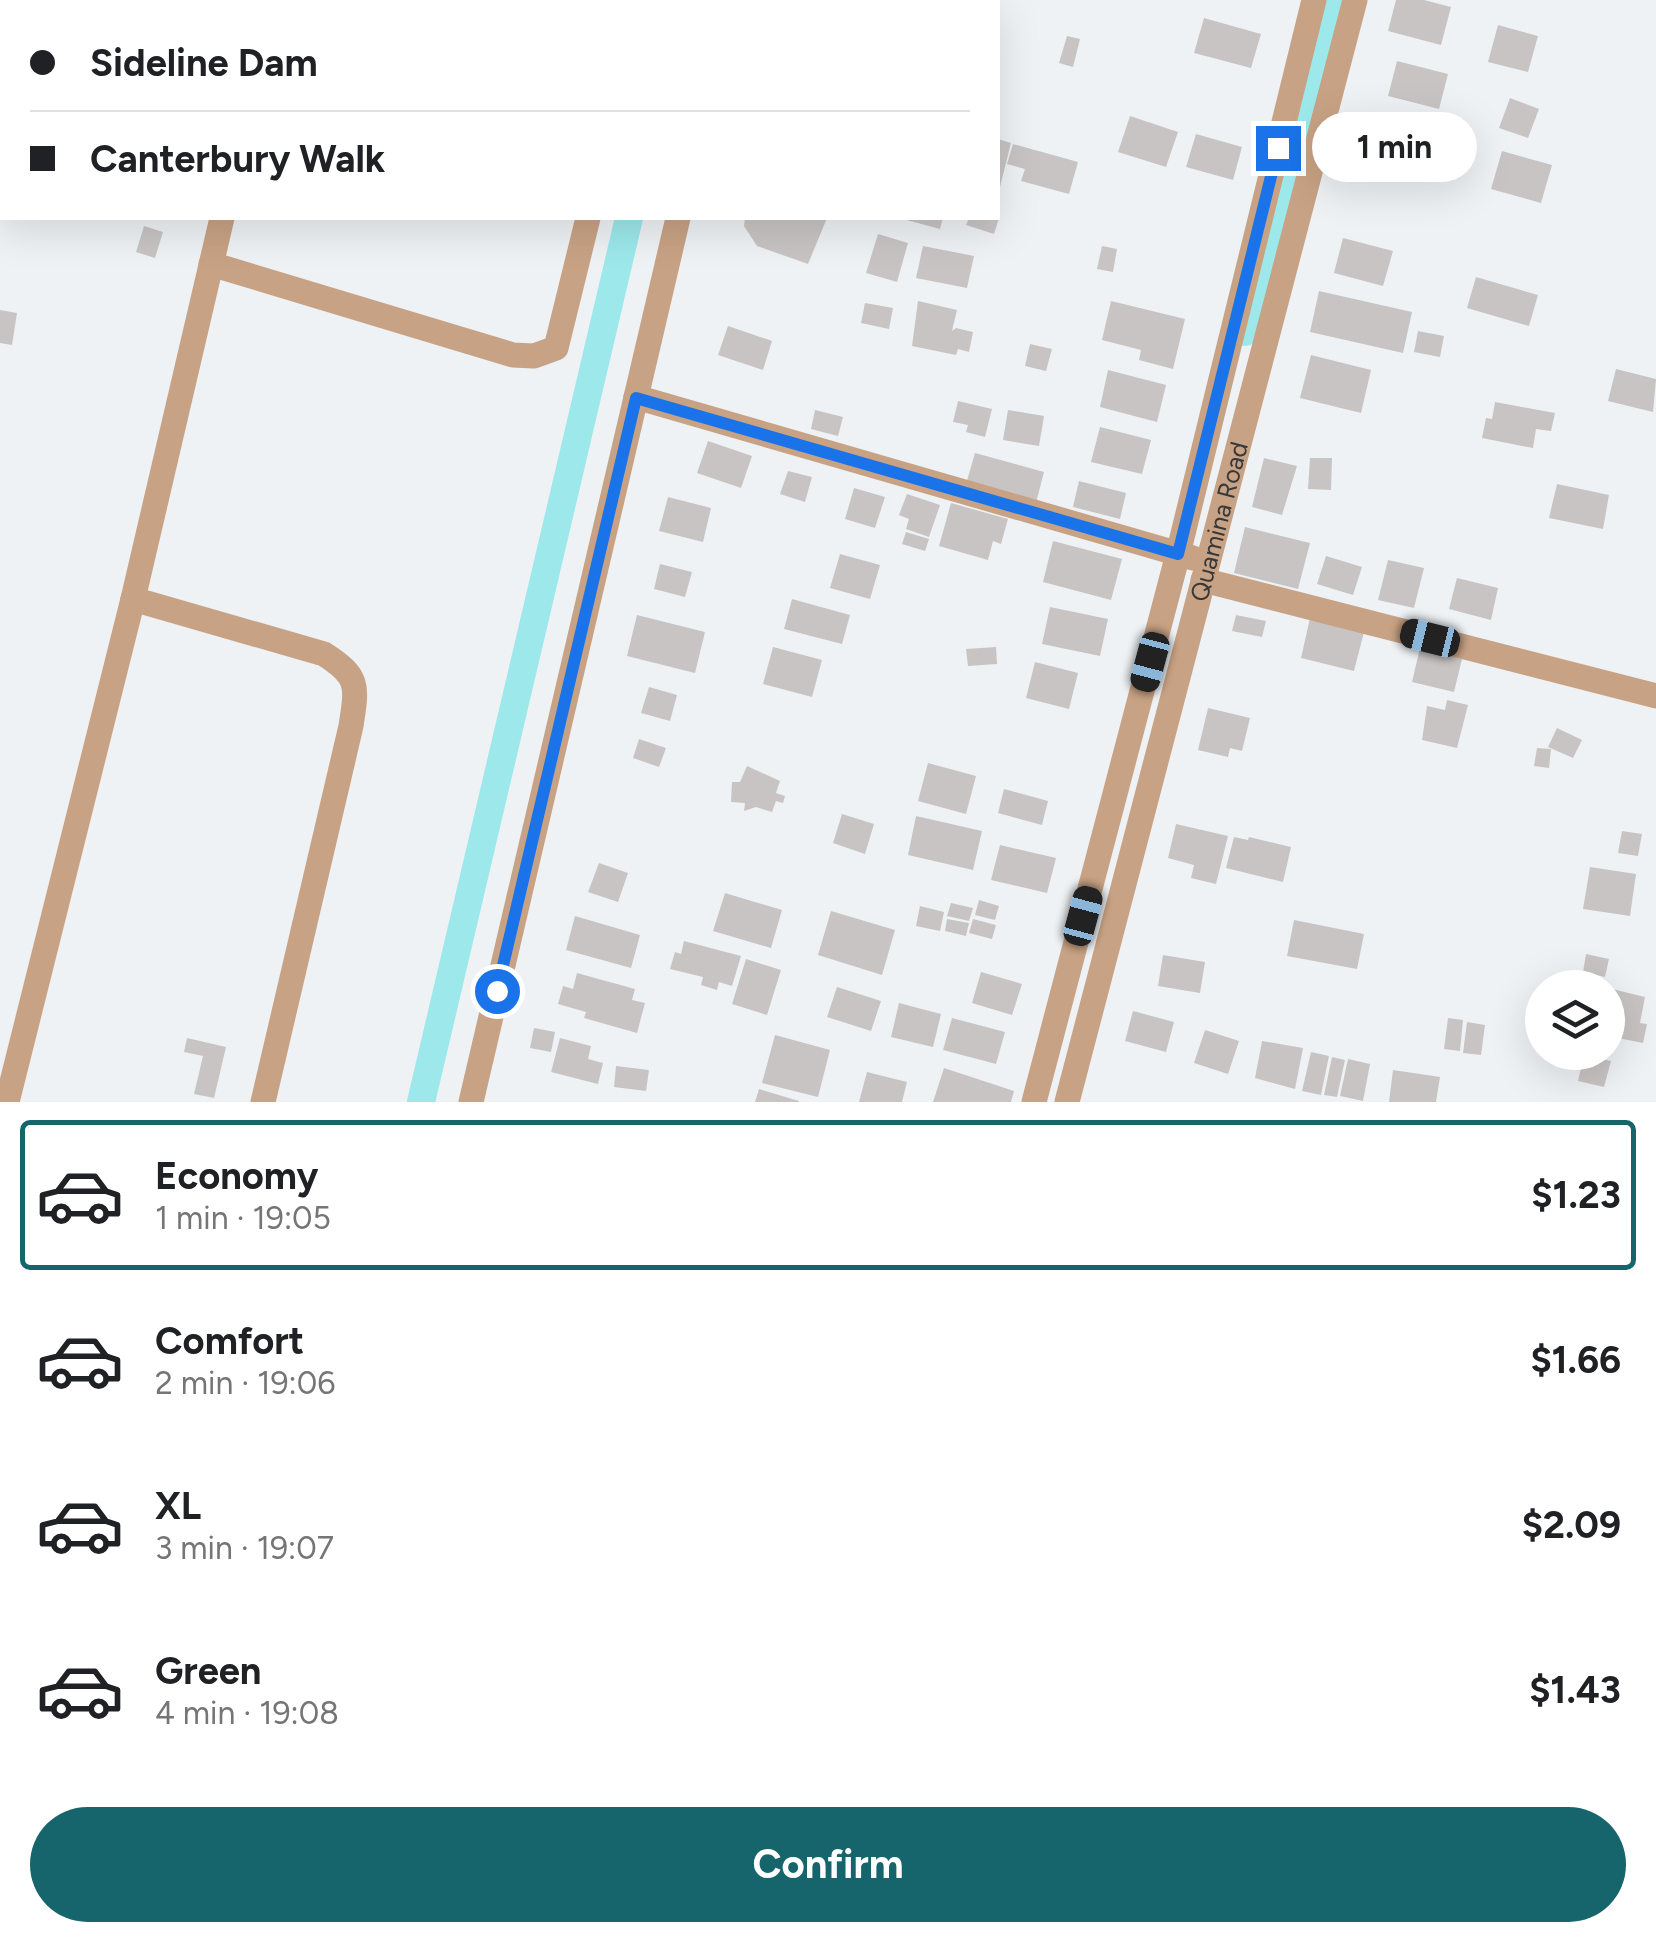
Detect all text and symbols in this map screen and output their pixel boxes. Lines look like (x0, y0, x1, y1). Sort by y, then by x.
text: Sideline Dam (90, 40, 318, 86)
callout: 1 min (1313, 113, 1478, 183)
route end (1256, 126, 1301, 171)
text: 1 min (1357, 128, 1432, 166)
text: Canterbury Walk (90, 136, 385, 182)
street label: Quamina Road (1183, 438, 1254, 605)
car (1397, 616, 1463, 660)
car (1128, 629, 1172, 695)
car (1061, 883, 1105, 949)
route start (475, 969, 520, 1014)
map controls (1525, 970, 1625, 1070)
button: layers (1525, 970, 1625, 1070)
icon: car (35, 1150, 125, 1240)
text: Economy (155, 1153, 318, 1199)
text: $1.23 (1531, 1172, 1621, 1218)
text: 1 min · 19:05 (155, 1199, 331, 1237)
icon: car (35, 1315, 125, 1405)
text: Comfort (155, 1318, 304, 1364)
text: $1.66 (1530, 1337, 1621, 1383)
text: 2 min · 19:06 (155, 1364, 335, 1402)
icon: car (35, 1480, 125, 1570)
text: XL (155, 1483, 201, 1529)
text: $2.09 (1522, 1502, 1621, 1548)
text: 3 min · 19:07 (155, 1529, 334, 1567)
icon: car (35, 1645, 125, 1735)
text: Green (155, 1648, 261, 1694)
text: $1.43 (1529, 1667, 1621, 1713)
text: 4 min · 19:08 (155, 1694, 339, 1732)
button: Confirm (30, 1807, 1626, 1922)

